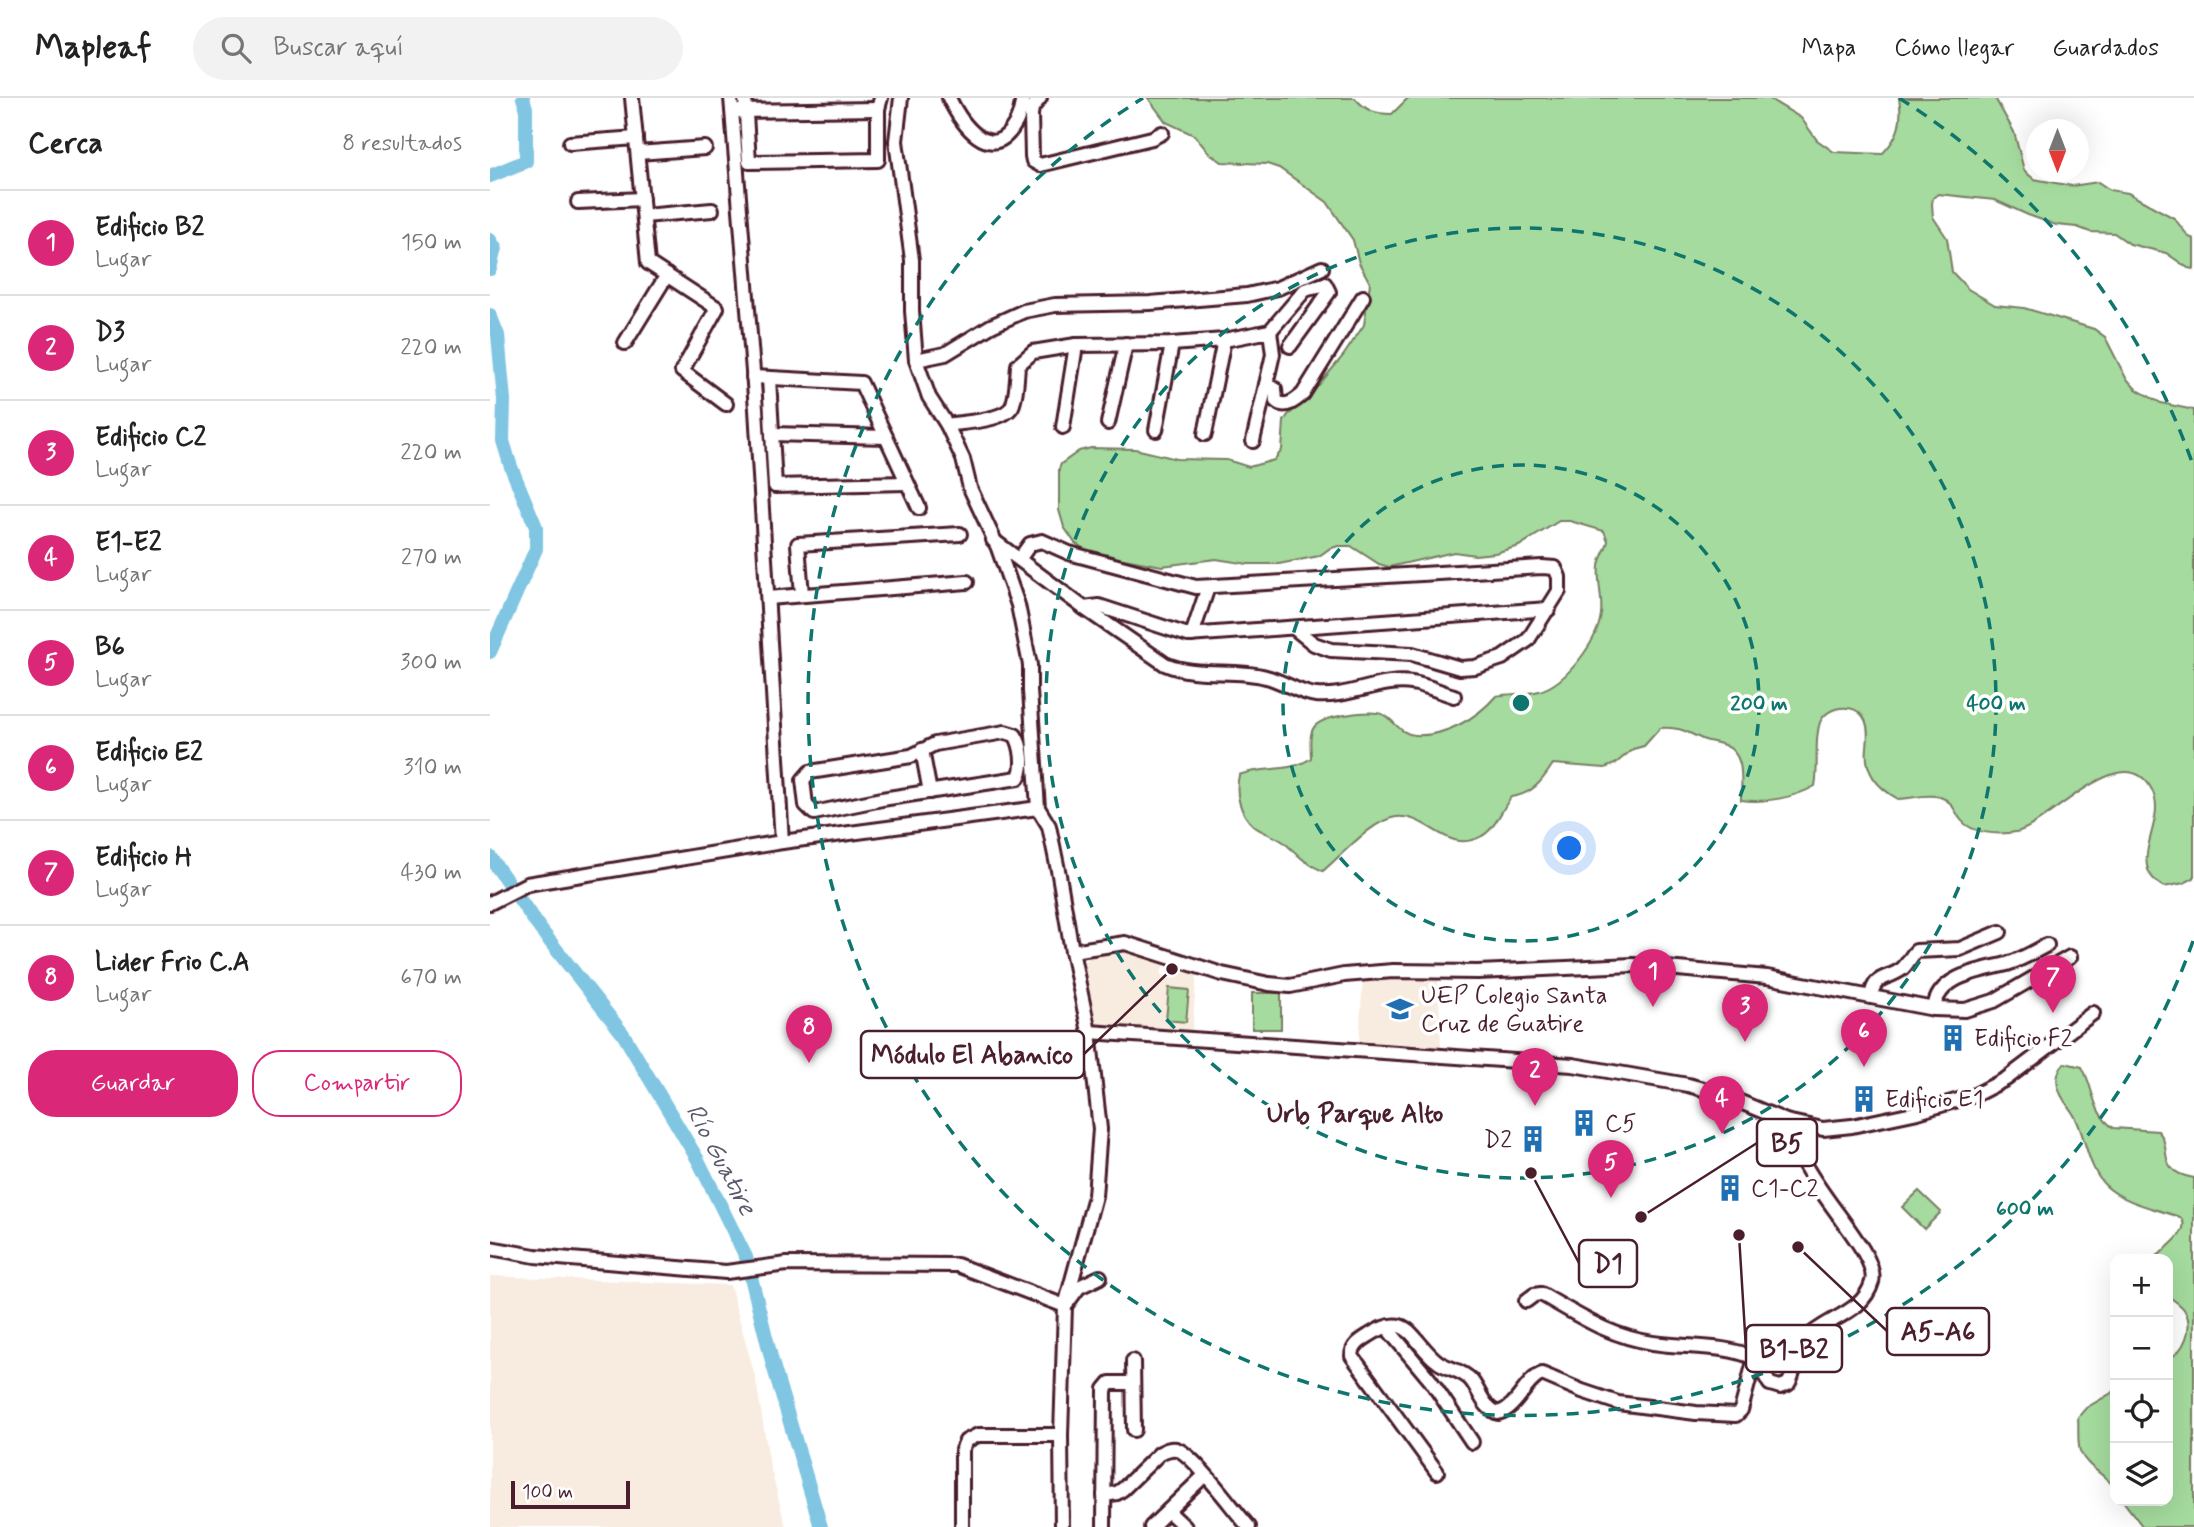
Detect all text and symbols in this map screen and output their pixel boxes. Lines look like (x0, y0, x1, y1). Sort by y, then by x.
search box (193, 17, 683, 80)
text: Mapleaf (35, 26, 151, 70)
icon: search (217, 29, 255, 67)
text: Buscar aquí (273, 31, 404, 65)
text: Mapa (1801, 33, 1856, 64)
text: Cómo llegar (1894, 33, 2014, 64)
text: Guardados (2052, 33, 2159, 64)
north arrow (2026, 119, 2089, 182)
text: Cerca (28, 124, 103, 163)
text: 8 resultados (342, 129, 462, 159)
text: Edificio B2 (95, 211, 204, 245)
text: 1 (46, 228, 56, 258)
text: 150 m (401, 228, 462, 258)
text: Lugar (95, 245, 152, 275)
text: D3 (95, 316, 125, 350)
text: 2 (45, 333, 57, 363)
text: 220 m (400, 333, 462, 363)
text: Lugar (95, 350, 152, 380)
text: Edificio C2 (95, 421, 206, 455)
text: 3 (46, 438, 56, 468)
text: 220 m (400, 438, 462, 468)
text: Lugar (95, 455, 152, 485)
text: E1-E2 (95, 526, 161, 560)
text: 4 (44, 543, 58, 573)
text: 270 m (401, 543, 462, 573)
text: Lugar (95, 560, 152, 590)
text: B6 (95, 631, 125, 665)
text: 5 (44, 648, 58, 678)
text: 300 m (400, 648, 462, 678)
text: Lugar (95, 665, 152, 695)
text: 200 m (1730, 690, 1788, 718)
text: 400 m (1966, 690, 2026, 718)
centre of rings (1509, 691, 1533, 715)
text: Edificio E2 (95, 736, 203, 770)
text: 6 (45, 753, 57, 783)
text: 310 m (403, 753, 462, 783)
text: Lugar (95, 770, 152, 800)
your location (1552, 831, 1586, 865)
text: Edificio H (95, 841, 192, 875)
text: 7 (44, 858, 58, 888)
text: 430 m (401, 858, 462, 888)
text: Lugar (95, 875, 152, 905)
text: Lider Frio C.A (95, 946, 250, 980)
pin: 1 (1630, 949, 1676, 1007)
pin: 7 (2030, 955, 2076, 1013)
text: 8 (45, 963, 57, 993)
text: 670 m (400, 963, 462, 993)
text: Lugar (95, 980, 152, 1010)
place label: UEP Colegio Santa Cruz de Guatire (1421, 981, 1608, 1040)
pin: 3 (1722, 984, 1768, 1042)
school or university icon: UEP Colegio Santa Cruz de Guatire (1385, 994, 1415, 1024)
pin: 8 (786, 1005, 832, 1063)
pin: 6 (1841, 1009, 1887, 1067)
building icon: Edificio F2 (1938, 1023, 1968, 1053)
place label: Edificio F2 (1974, 1024, 2073, 1055)
callout: Módulo El Abanico (861, 1031, 1084, 1078)
text: Módulo El Abanico (871, 1039, 1073, 1073)
pin: 2 (1512, 1048, 1558, 1106)
button: Guardar (28, 1050, 238, 1117)
button: Compartir (252, 1050, 462, 1117)
pin: 4 (1699, 1076, 1745, 1134)
building icon: Edificio E1 (1849, 1084, 1879, 1114)
place label: Edificio E1 (1885, 1085, 1983, 1116)
water label: Río Guatire (677, 1098, 764, 1223)
district label: Urb Parque Alto (1267, 1098, 1444, 1132)
building icon: C5 (1569, 1108, 1599, 1138)
place label: C5 (1605, 1109, 1636, 1140)
callout: B5 (1757, 1119, 1817, 1166)
building icon: D2 (1518, 1124, 1548, 1154)
place label: D2 (1484, 1125, 1512, 1156)
text: B5 (1771, 1128, 1803, 1162)
pin: 5 (1588, 1140, 1634, 1198)
building icon: C1-C2 (1715, 1173, 1745, 1203)
place label: C1-C2 (1751, 1174, 1819, 1205)
text: 600 m (1996, 1195, 2054, 1223)
callout: D1 (1579, 1240, 1637, 1287)
text: D1 (1593, 1248, 1623, 1282)
map controls (2110, 1254, 2173, 1506)
button: + (2110, 1254, 2173, 1317)
callout: A5-A6 (1887, 1308, 1989, 1355)
text: A5-A6 (1901, 1316, 1975, 1350)
button: − (2110, 1317, 2173, 1380)
callout: B1-B2 (1746, 1325, 1842, 1372)
text: B1-B2 (1760, 1334, 1829, 1368)
button: locate (2110, 1380, 2173, 1443)
button: layers (2110, 1443, 2173, 1506)
scale bar (511, 1478, 630, 1510)
text: 100 m (522, 1480, 573, 1505)

